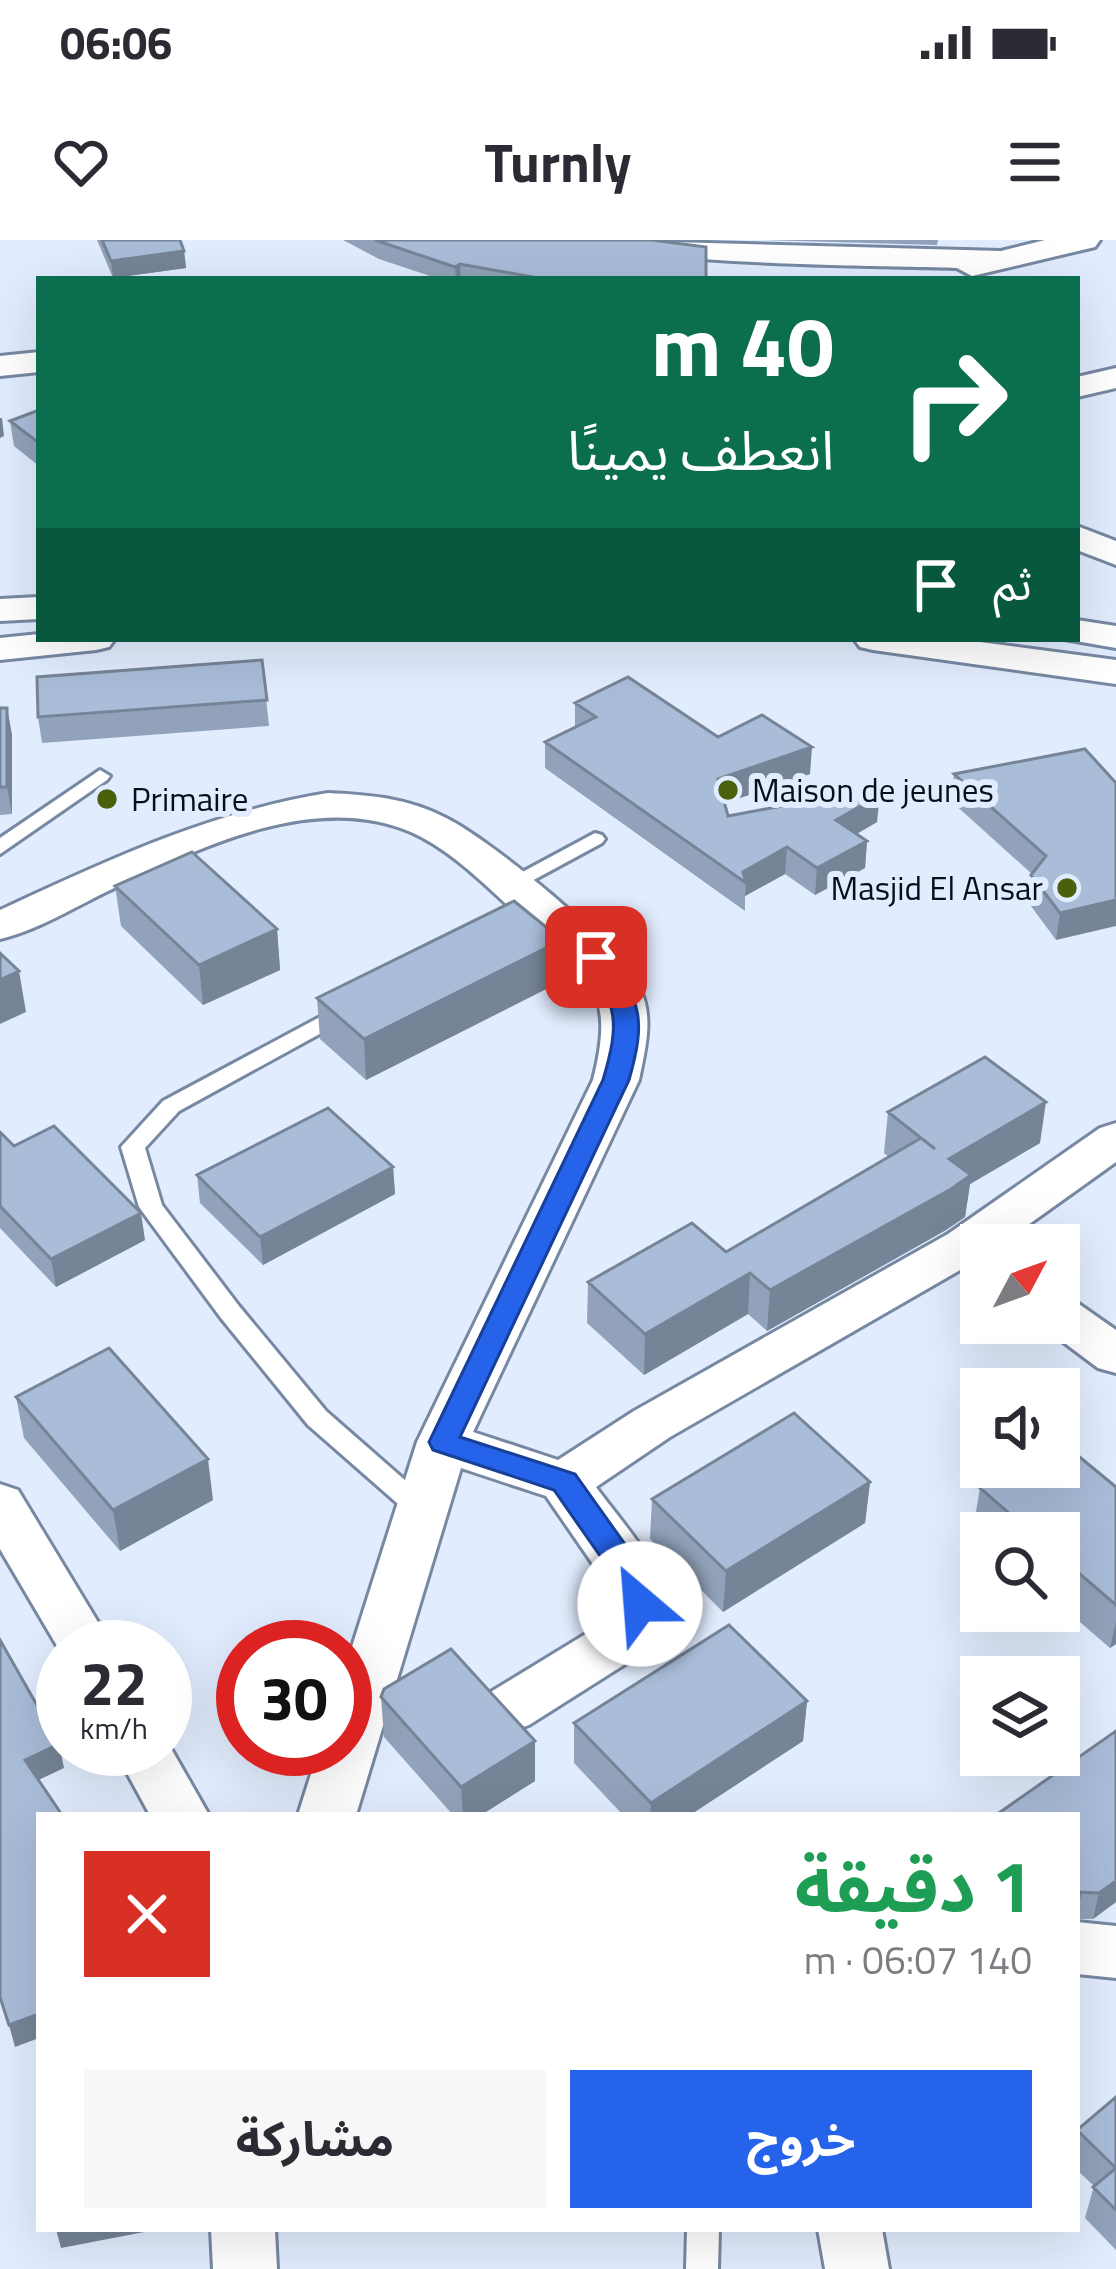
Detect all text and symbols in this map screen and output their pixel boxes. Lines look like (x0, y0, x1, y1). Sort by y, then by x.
text: 06:06 (60, 8, 172, 76)
text: Turnly (485, 121, 631, 203)
icon: heart (48, 129, 114, 195)
icon: menu (1002, 129, 1068, 195)
text: 40 m (651, 281, 834, 409)
icon: right (876, 324, 1032, 480)
text: انعطف يمينًا (567, 409, 834, 491)
text: ثم (993, 549, 1032, 617)
icon: arrive (903, 552, 969, 618)
place label: Maison de jeunes (752, 765, 994, 815)
place label: Primaire (131, 774, 248, 824)
marker: Maison de jeunes (715, 777, 741, 803)
marker: Primaire (94, 786, 120, 812)
place label: Masjid El Ansar (830, 863, 1043, 913)
marker: Masjid El Ansar (1054, 875, 1080, 901)
pin (545, 906, 647, 1008)
icon: arrive (563, 924, 629, 990)
north arrow (960, 1224, 1080, 1344)
map controls (960, 1224, 1080, 1776)
button: sound (960, 1368, 1080, 1488)
button: search (960, 1512, 1080, 1632)
position arrow (577, 1541, 703, 1667)
speed limit sign: 30 (216, 1620, 372, 1776)
text: 22 (80, 1637, 148, 1728)
button: layers (960, 1656, 1080, 1776)
text: km/h (80, 1705, 148, 1751)
text: 1 دقيقة (795, 1830, 1032, 1940)
button: close (84, 1851, 210, 1977)
text: 140 m · 06:07 (804, 1930, 1032, 1989)
button: مشاركة (84, 2070, 546, 2208)
button: خروج (570, 2070, 1032, 2208)

